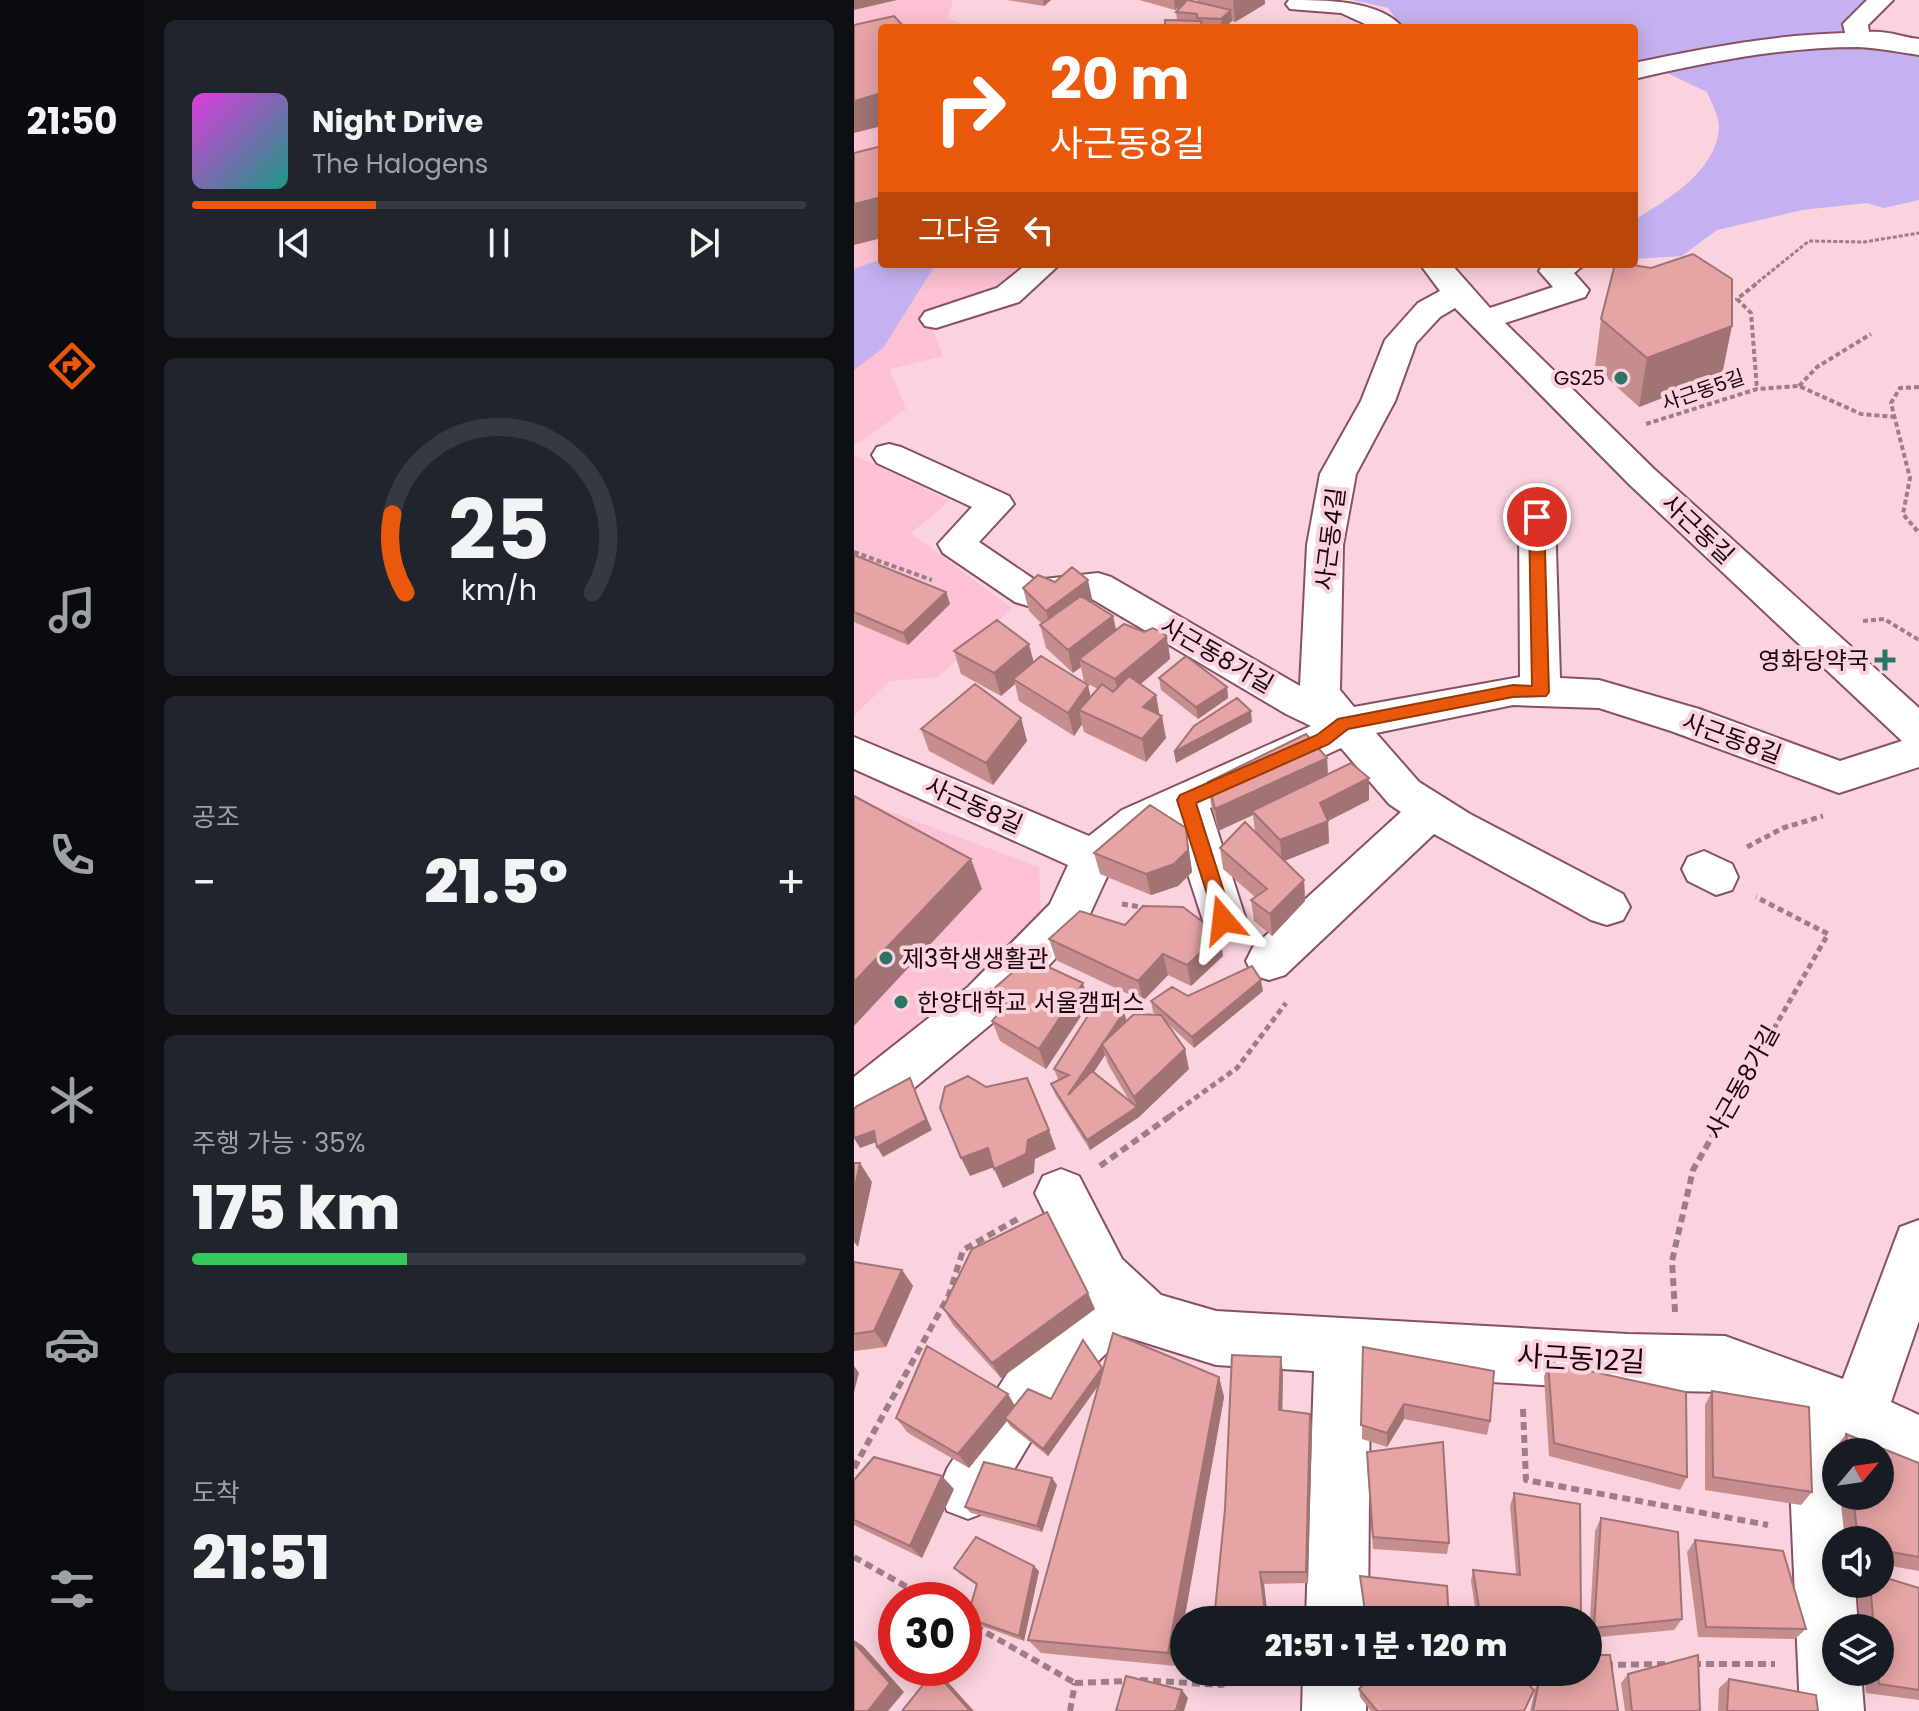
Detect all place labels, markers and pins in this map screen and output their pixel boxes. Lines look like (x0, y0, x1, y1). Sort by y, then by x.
place label: GS25 (1554, 364, 1605, 392)
marker: GS25 (1612, 369, 1630, 387)
pin (1503, 483, 1571, 551)
place label: 영화당약국 (1759, 644, 1869, 677)
marker: 영화당약국 (1876, 651, 1894, 669)
place label: 제3학생생활관 (902, 942, 1049, 975)
marker: 제3학생생활관 (877, 949, 895, 967)
place label: 한양대학교 서울캠퍼스 (917, 986, 1144, 1019)
marker: 한양대학교 서울캠퍼스 (892, 993, 910, 1011)

